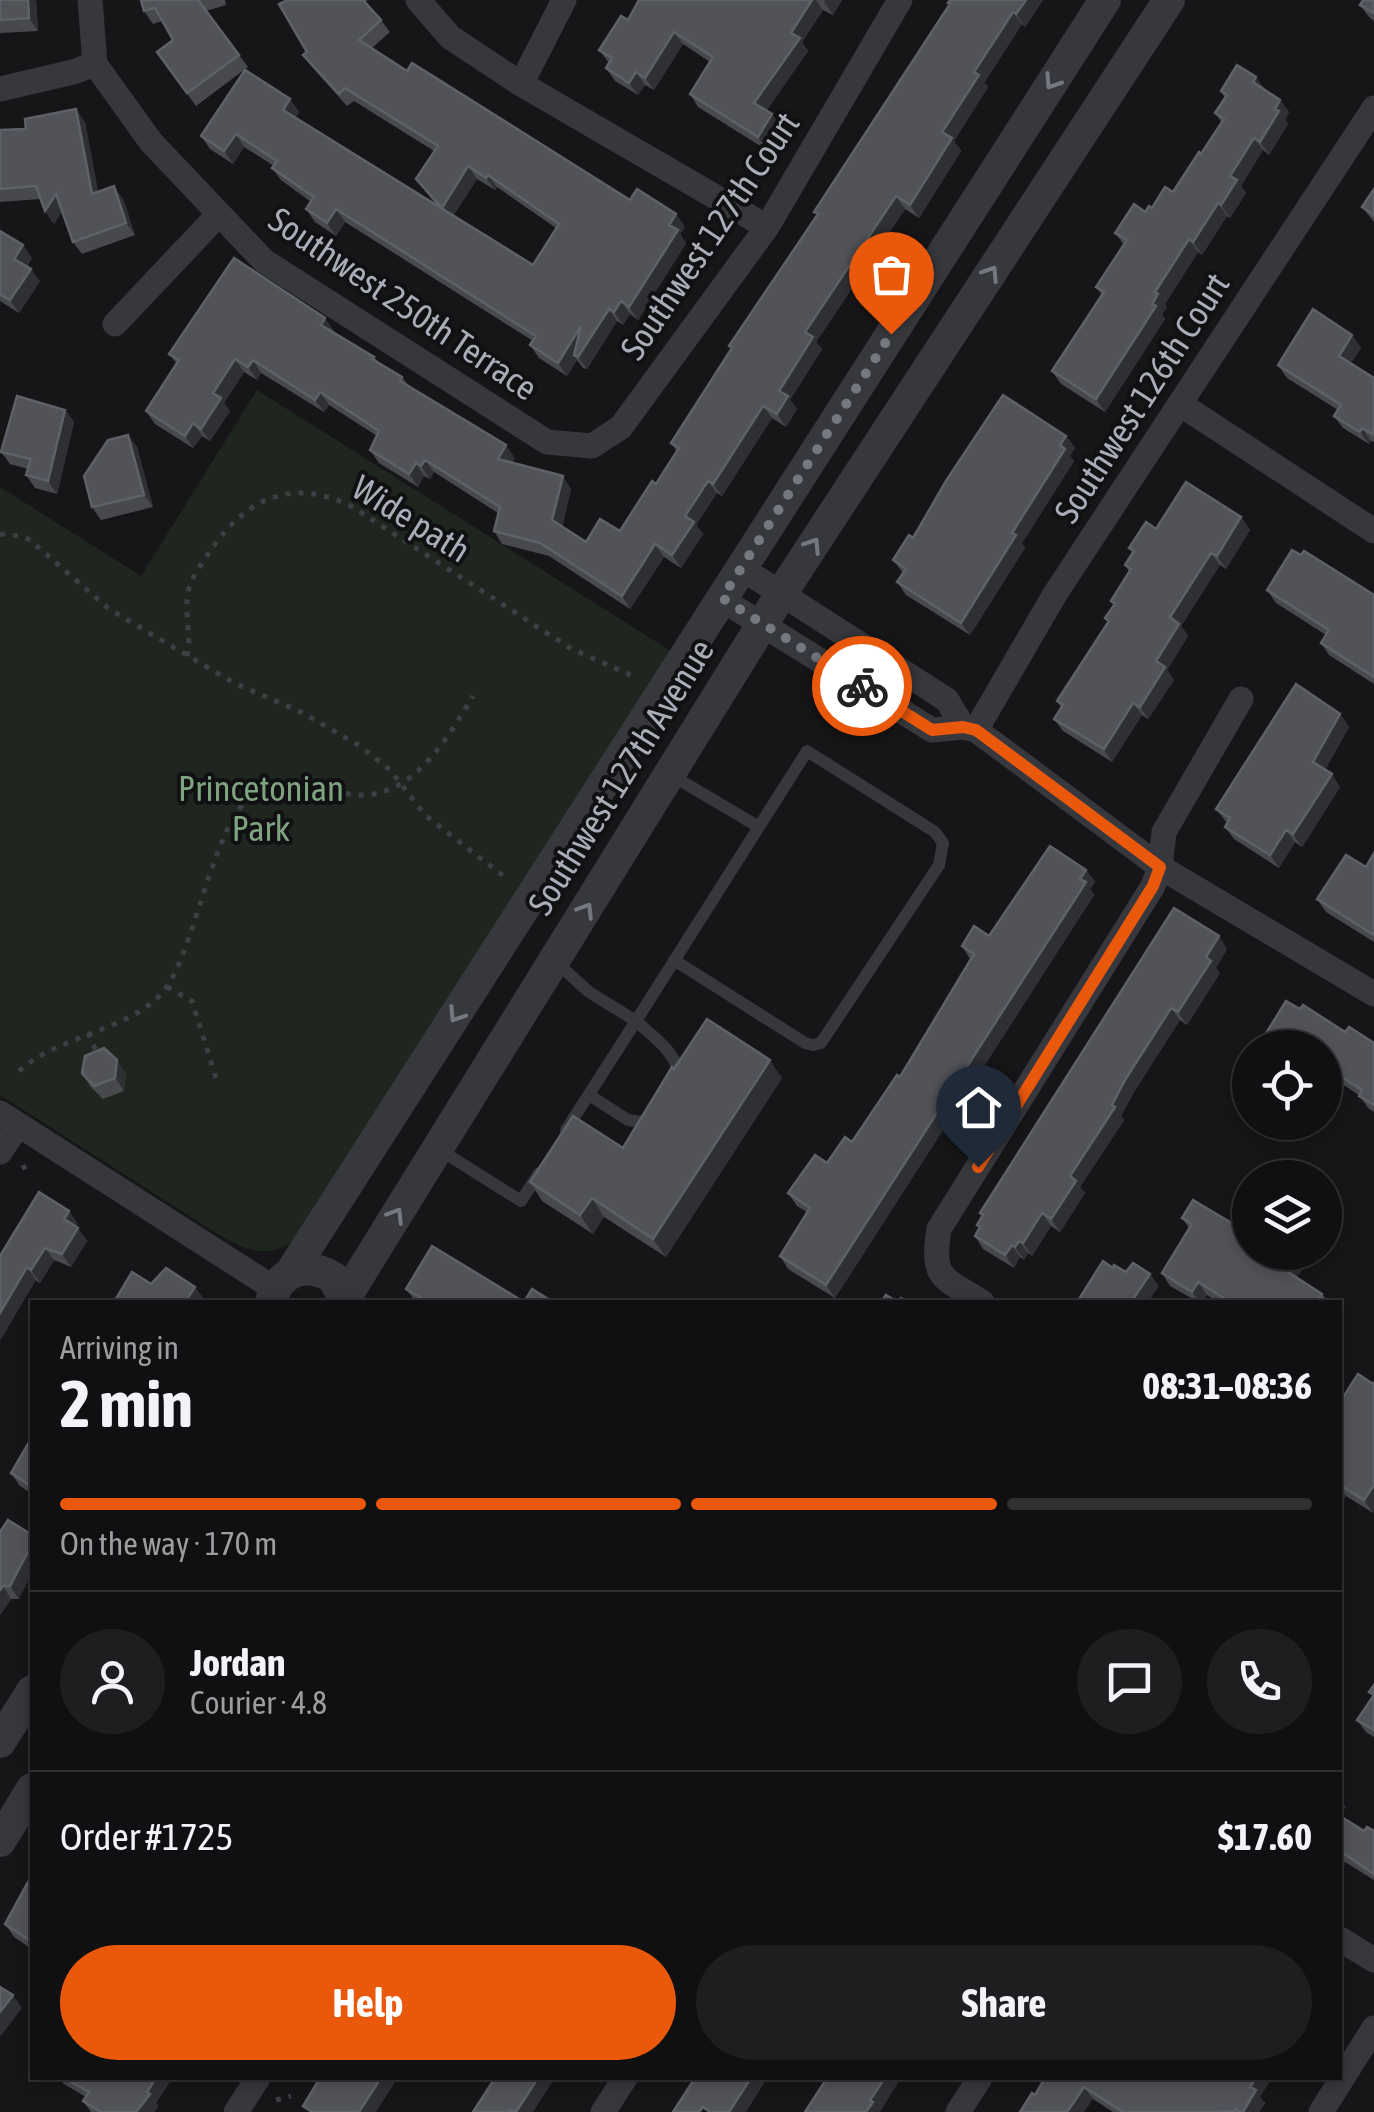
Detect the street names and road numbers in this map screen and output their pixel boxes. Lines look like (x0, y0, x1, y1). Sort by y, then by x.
street label: Southwest 127th Court (612, 104, 807, 366)
street label: Southwest 250th Terrace (262, 199, 545, 408)
street label: Southwest 126th Court (1046, 265, 1237, 530)
street label: Wide path (346, 467, 478, 570)
street label: Southwest 127th Avenue (519, 632, 721, 921)

